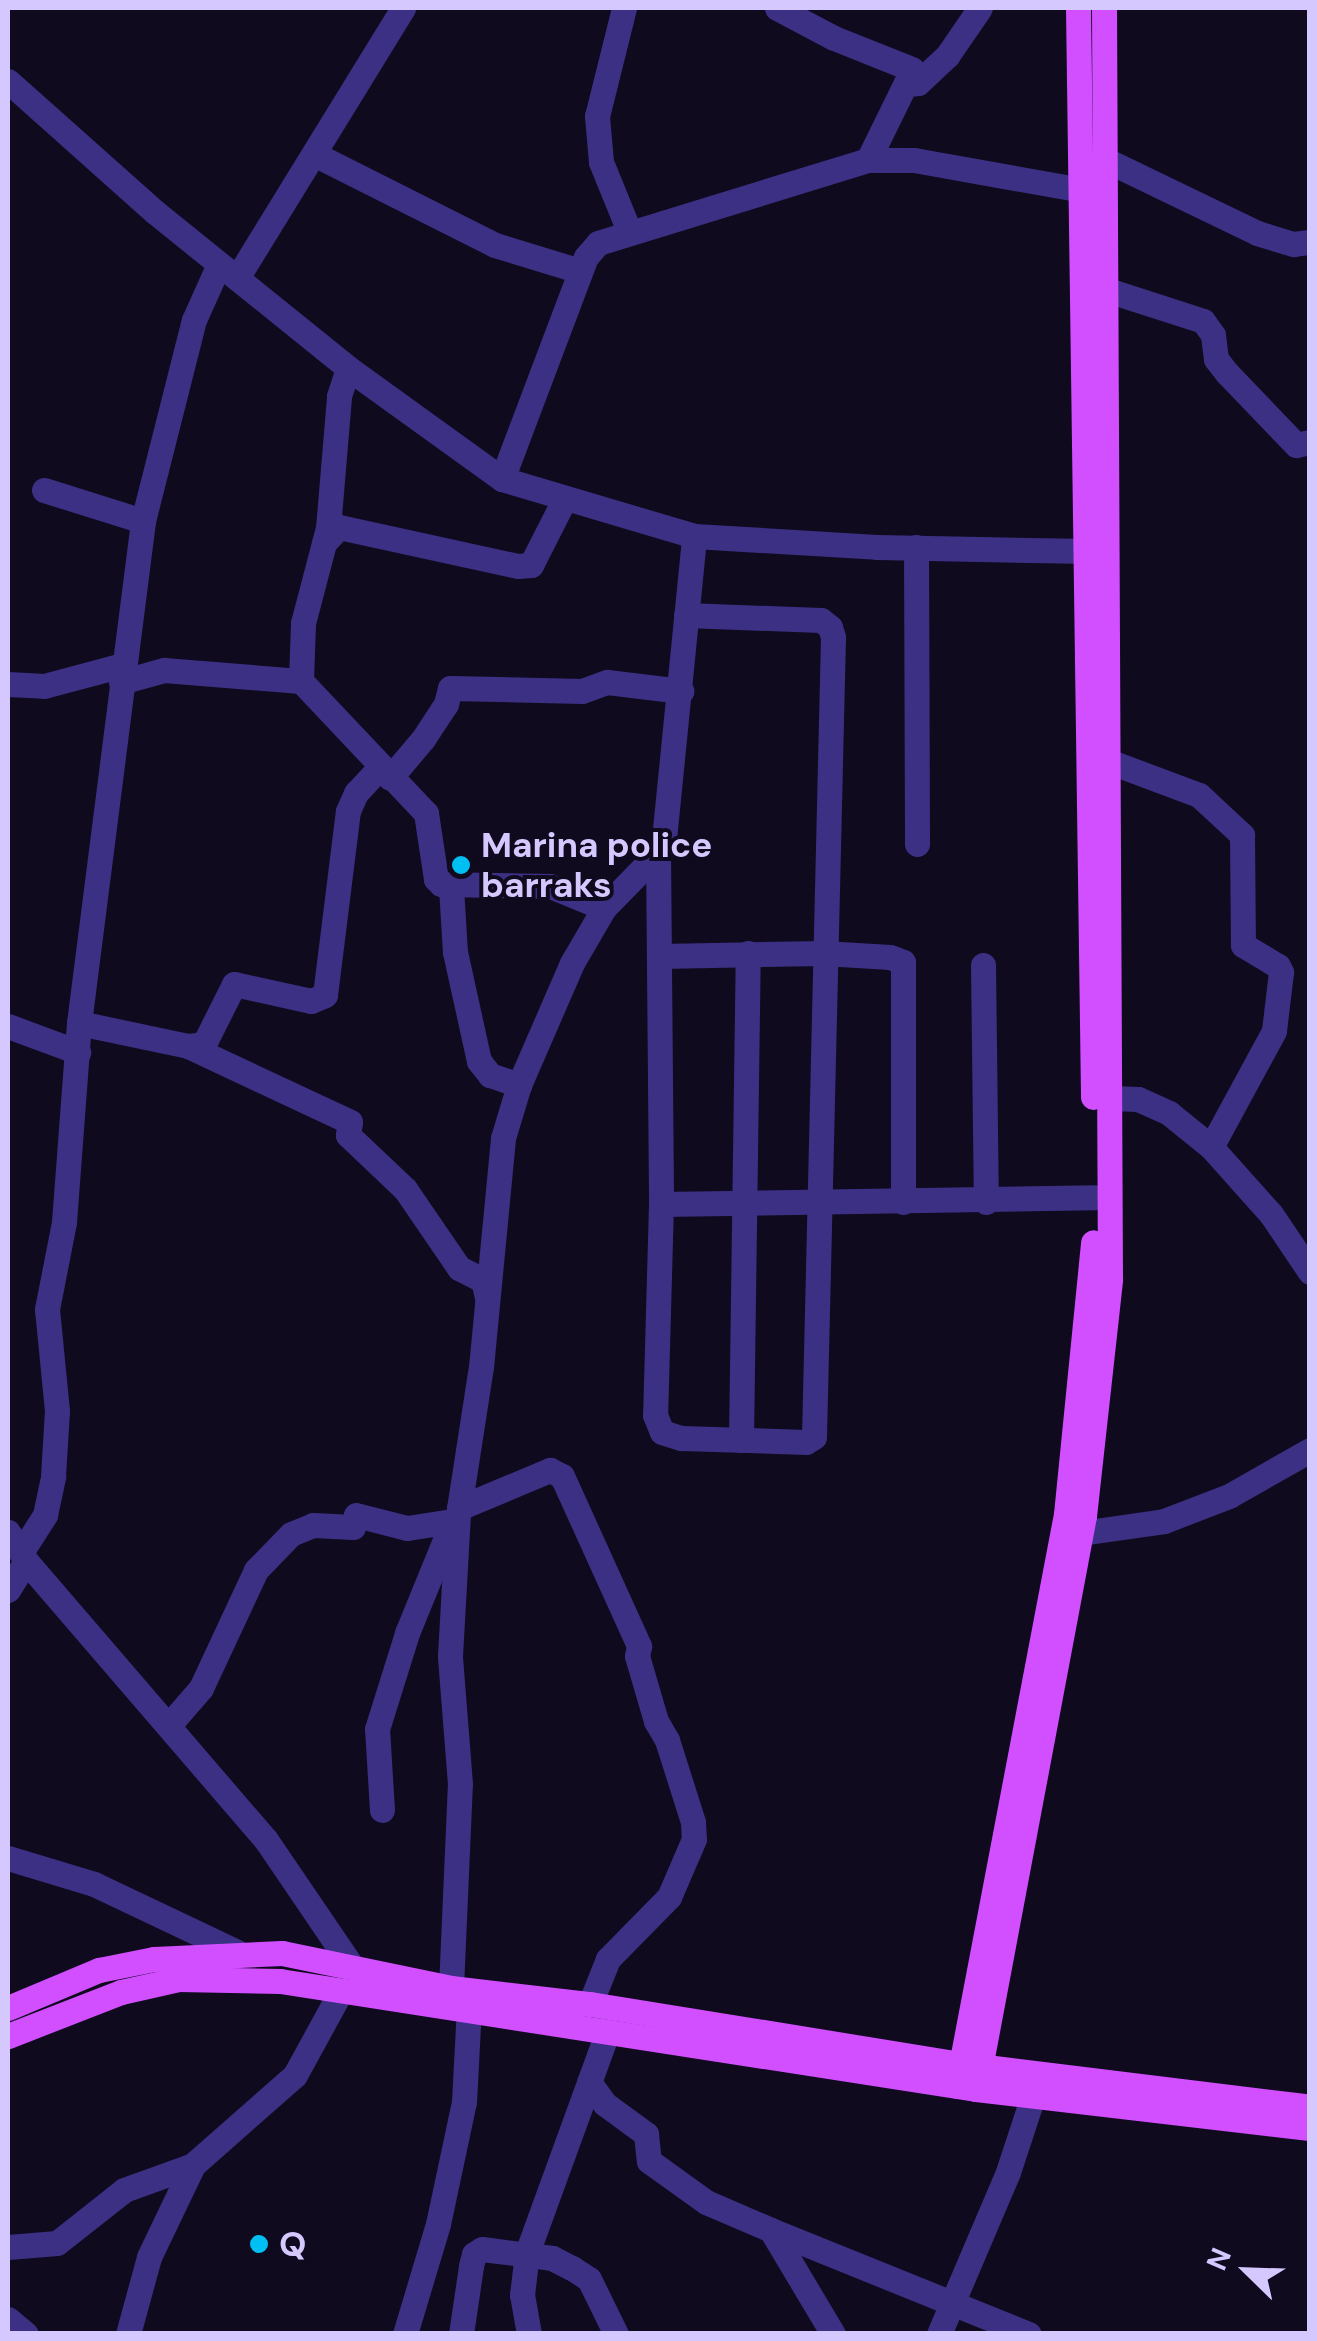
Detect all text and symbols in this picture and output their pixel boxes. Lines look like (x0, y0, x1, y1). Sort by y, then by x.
place label: Marina police barraks (481, 824, 712, 906)
marker: Marina police barraks (450, 854, 472, 876)
north arrow (1197, 2221, 1297, 2321)
place label: Q (279, 2223, 306, 2265)
marker: Q (248, 2233, 270, 2255)
text: N (1198, 2242, 1240, 2276)

